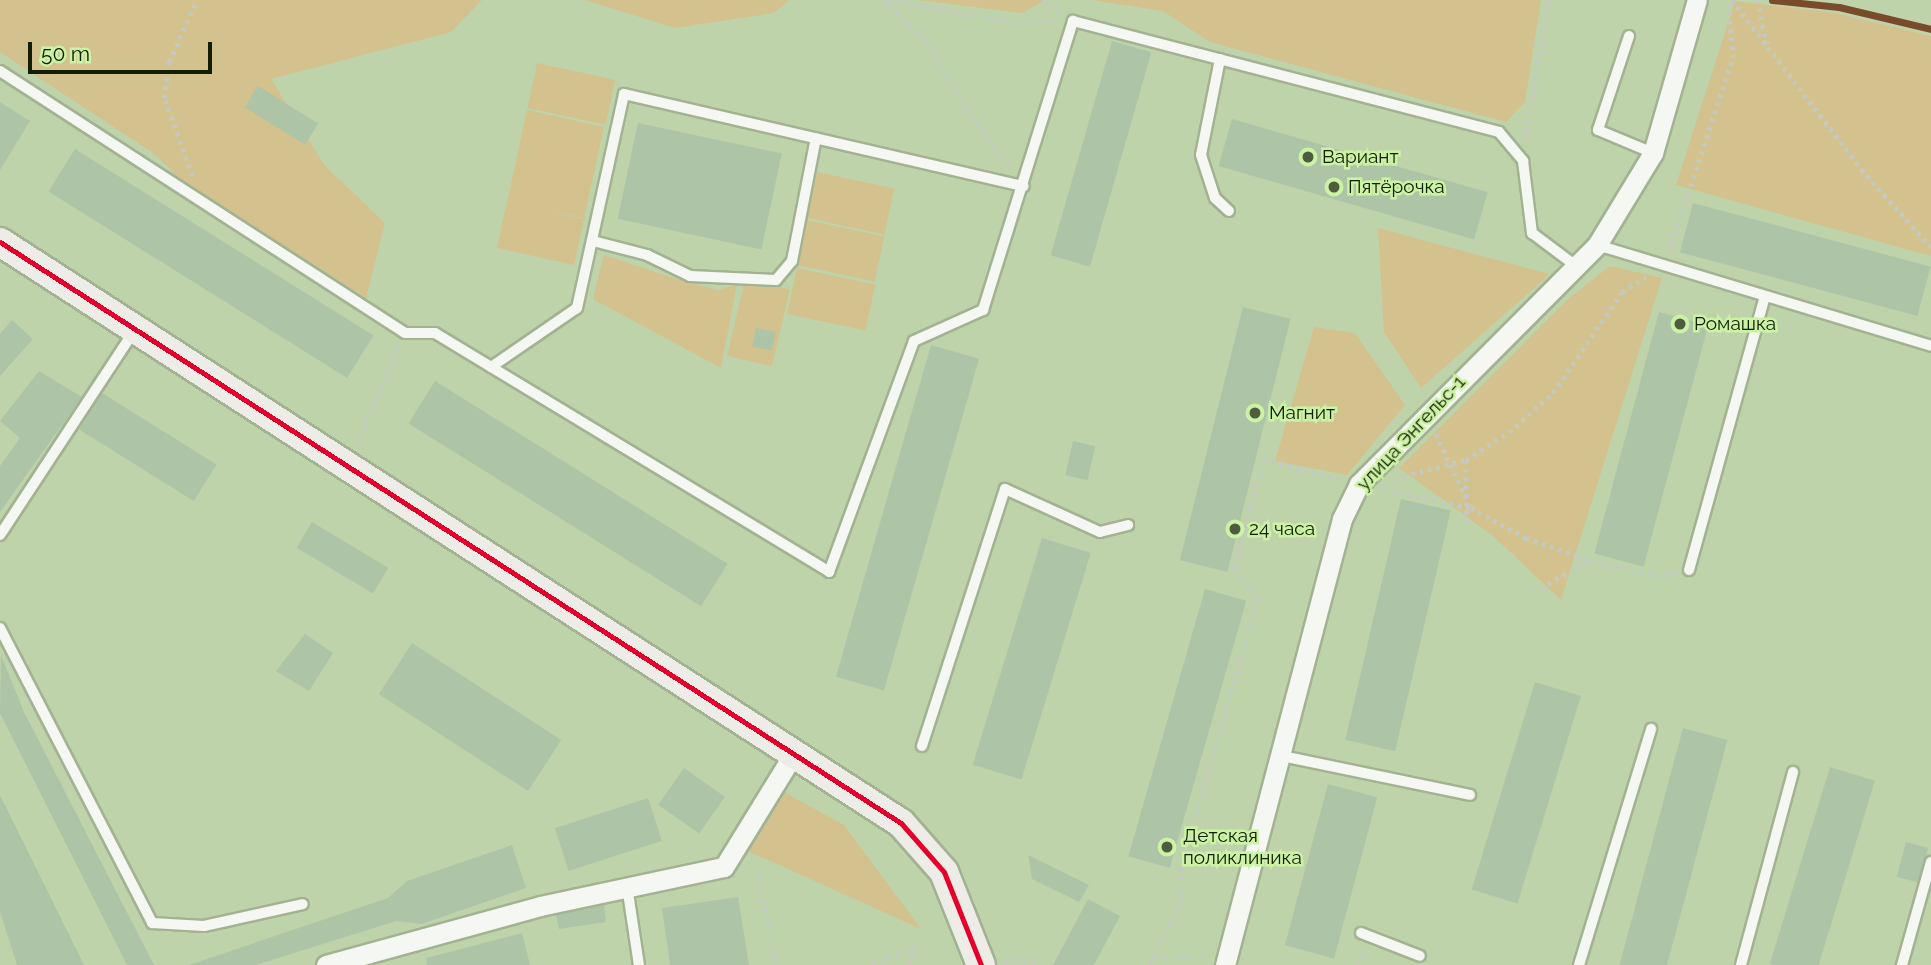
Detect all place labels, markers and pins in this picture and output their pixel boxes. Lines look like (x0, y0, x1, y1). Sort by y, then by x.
place label: Вариант (1322, 146, 1399, 168)
marker: Вариант (1300, 149, 1316, 165)
place label: Пятёрочка (1348, 176, 1445, 198)
marker: Пятёрочка (1326, 179, 1342, 195)
place label: Ромашка (1694, 313, 1776, 335)
marker: Ромашка (1672, 316, 1688, 332)
place label: Магнит (1269, 402, 1335, 424)
marker: Магнит (1247, 405, 1263, 421)
place label: 24 часа (1249, 518, 1315, 540)
marker: 24 часа (1227, 521, 1243, 537)
place label: Детская поликлиника (1183, 825, 1302, 869)
marker: Детская поликлиника (1157, 837, 1177, 857)

